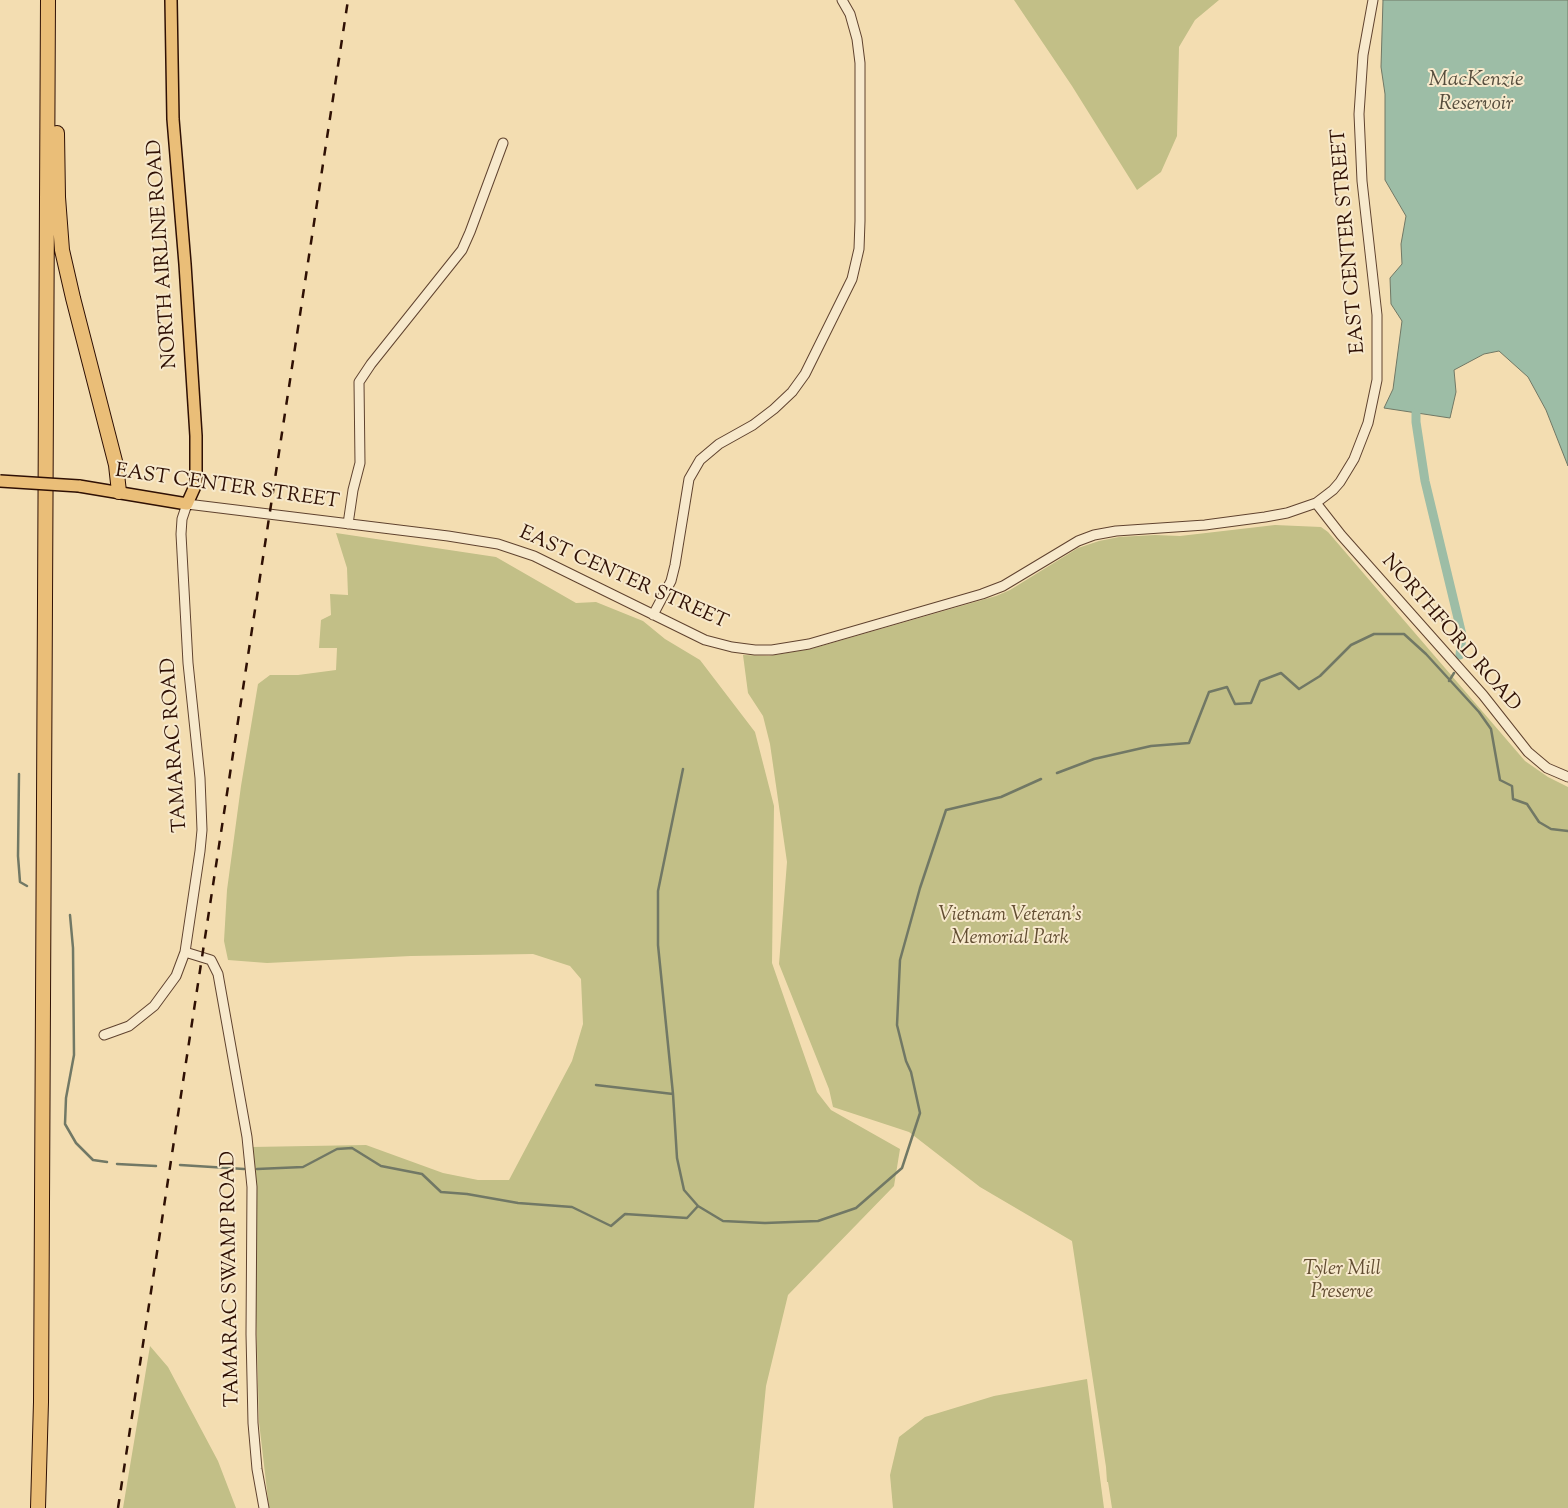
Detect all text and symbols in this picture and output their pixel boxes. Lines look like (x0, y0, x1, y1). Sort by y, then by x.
water label: MacKenzie Reservoir (1429, 68, 1523, 118)
street label: EAST CENTER STREET (1328, 128, 1372, 354)
street label: NORTH AIRLINE ROAD (144, 139, 184, 369)
street label: EAST CENTER STREET (114, 460, 340, 516)
street label: EAST CENTER STREET (515, 522, 731, 636)
street label: NORTHFORD ROAD (1375, 551, 1525, 717)
street label: TAMARAC ROAD (158, 657, 194, 833)
park label: Vietnam Veteran's Memorial Park (938, 905, 1082, 952)
street label: TAMARAC SWAMP ROAD (218, 1151, 246, 1407)
park label: Tyler Mill Preserve (1303, 1259, 1381, 1306)

